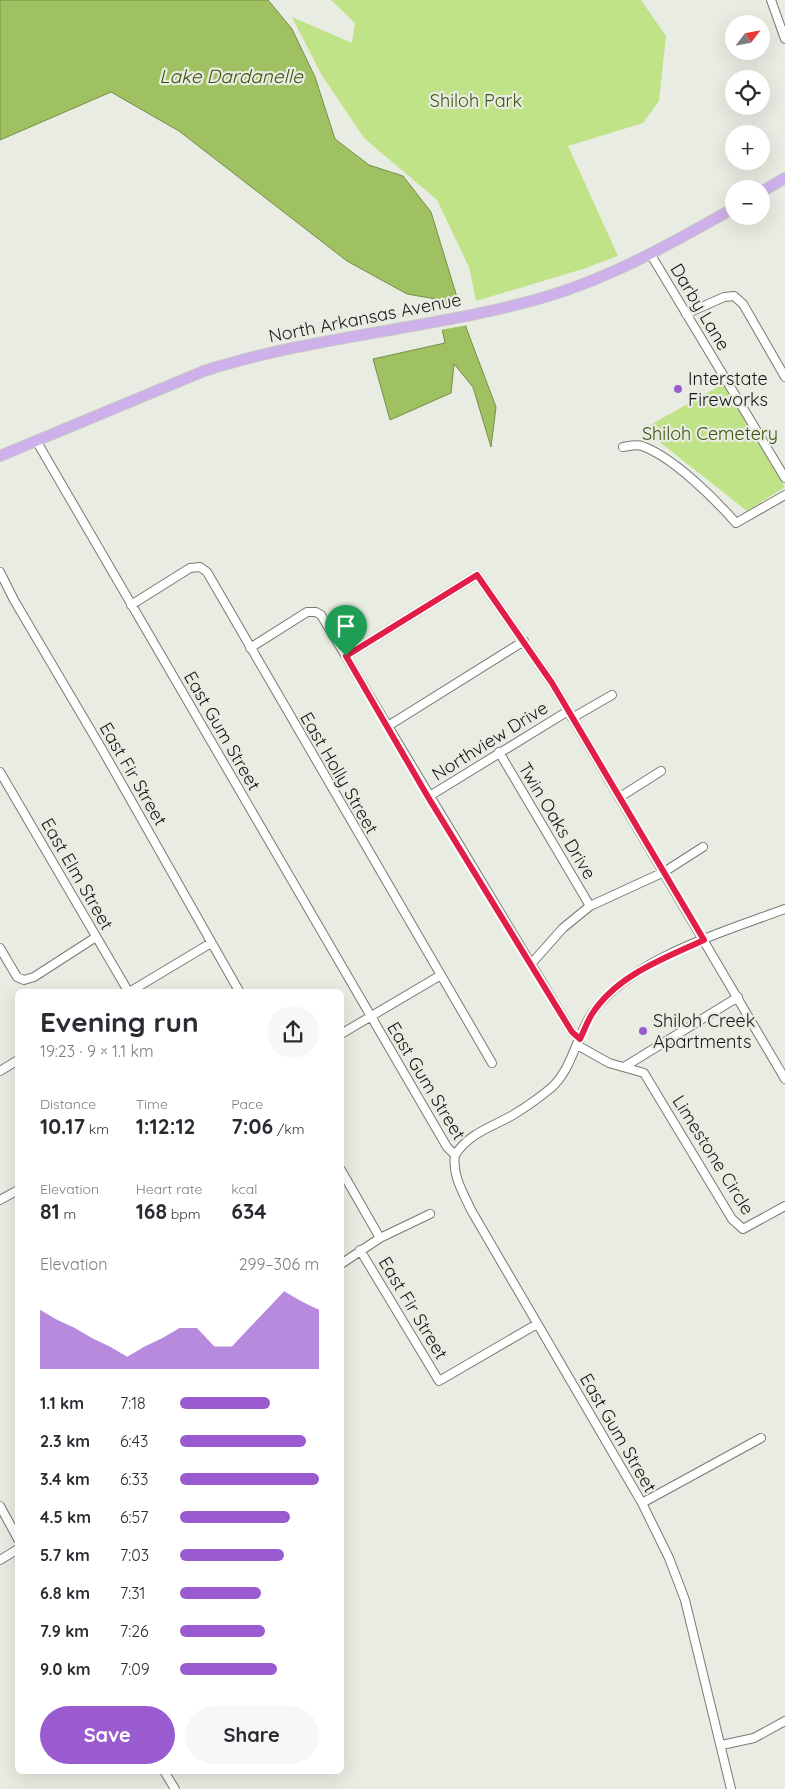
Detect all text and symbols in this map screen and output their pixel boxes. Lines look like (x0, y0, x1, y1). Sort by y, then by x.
north arrow (725, 15, 770, 60)
map controls (725, 15, 770, 225)
water label: Lake Dardanelle (159, 64, 304, 88)
button: locate (725, 70, 770, 115)
park label: Shiloh Park (430, 89, 522, 112)
button: + (725, 125, 770, 170)
button: − (725, 180, 770, 225)
street label: Darby Lane (665, 259, 735, 355)
street label: North Arkansas Avenue (267, 288, 463, 347)
place label: Interstate Fireworks (688, 367, 768, 411)
marker: Interstate Fireworks (672, 383, 684, 395)
park label: Shiloh Cemetery (642, 422, 778, 445)
pin (325, 605, 367, 656)
icon: arrive (332, 612, 360, 640)
street label: East Gum Street (179, 667, 266, 794)
street label: Northview Drive (427, 696, 552, 785)
street label: East Holly Street (295, 708, 384, 838)
street label: East Fir Street (95, 718, 172, 830)
street label: Twin Oaks Drive (513, 758, 601, 883)
street label: East Elm Street (36, 814, 119, 934)
text: Evening run (40, 1004, 199, 1039)
button: share (267, 1006, 319, 1058)
place label: Shiloh Creek Apartments (653, 1009, 755, 1053)
street label: East Gum Street (382, 1017, 471, 1144)
marker: Shiloh Creek Apartments (637, 1025, 649, 1037)
text: 19:23 · 9 × 1.1 km (40, 1041, 154, 1061)
street label: Limestone Circle (668, 1091, 759, 1219)
text: Distance (40, 1095, 96, 1113)
text: Time (136, 1095, 168, 1113)
text: Pace (231, 1095, 263, 1113)
text: 10.17 (40, 1113, 85, 1139)
text: 1:12:12 (136, 1113, 196, 1139)
text: 7:06 (231, 1113, 273, 1139)
text: km (85, 1120, 109, 1138)
text: /km (273, 1120, 305, 1138)
text: Elevation (40, 1180, 99, 1198)
text: Heart rate (136, 1180, 202, 1198)
text: kcal (231, 1180, 257, 1198)
text: 81 (40, 1198, 60, 1224)
text: 168 (136, 1198, 167, 1224)
text: 634 (231, 1198, 267, 1224)
text: m (60, 1205, 76, 1223)
text: bpm (167, 1205, 201, 1223)
street label: East Fir Street (374, 1252, 453, 1363)
text: Elevation (40, 1254, 107, 1274)
text: 299–306 m (239, 1254, 319, 1274)
street label: East Gum Street (575, 1369, 662, 1496)
text: 1.1 km (40, 1393, 84, 1413)
text: 7:18 (120, 1393, 146, 1413)
text: 2.3 km (40, 1431, 90, 1451)
text: 6:43 (120, 1431, 148, 1451)
text: 3.4 km (40, 1469, 90, 1489)
text: 6:33 (120, 1469, 148, 1489)
text: 4.5 km (40, 1507, 91, 1527)
text: 6:57 (120, 1507, 149, 1527)
text: 5.7 km (40, 1545, 90, 1565)
text: 7:03 (120, 1545, 149, 1565)
text: 6.8 km (40, 1583, 90, 1603)
text: 7:31 (120, 1583, 146, 1603)
text: 7.9 km (40, 1621, 89, 1641)
text: 7:26 (120, 1621, 149, 1641)
text: 9.0 km (40, 1659, 91, 1679)
text: 7:09 (120, 1659, 150, 1679)
button: Save (40, 1706, 175, 1764)
button: Share (185, 1706, 319, 1764)

